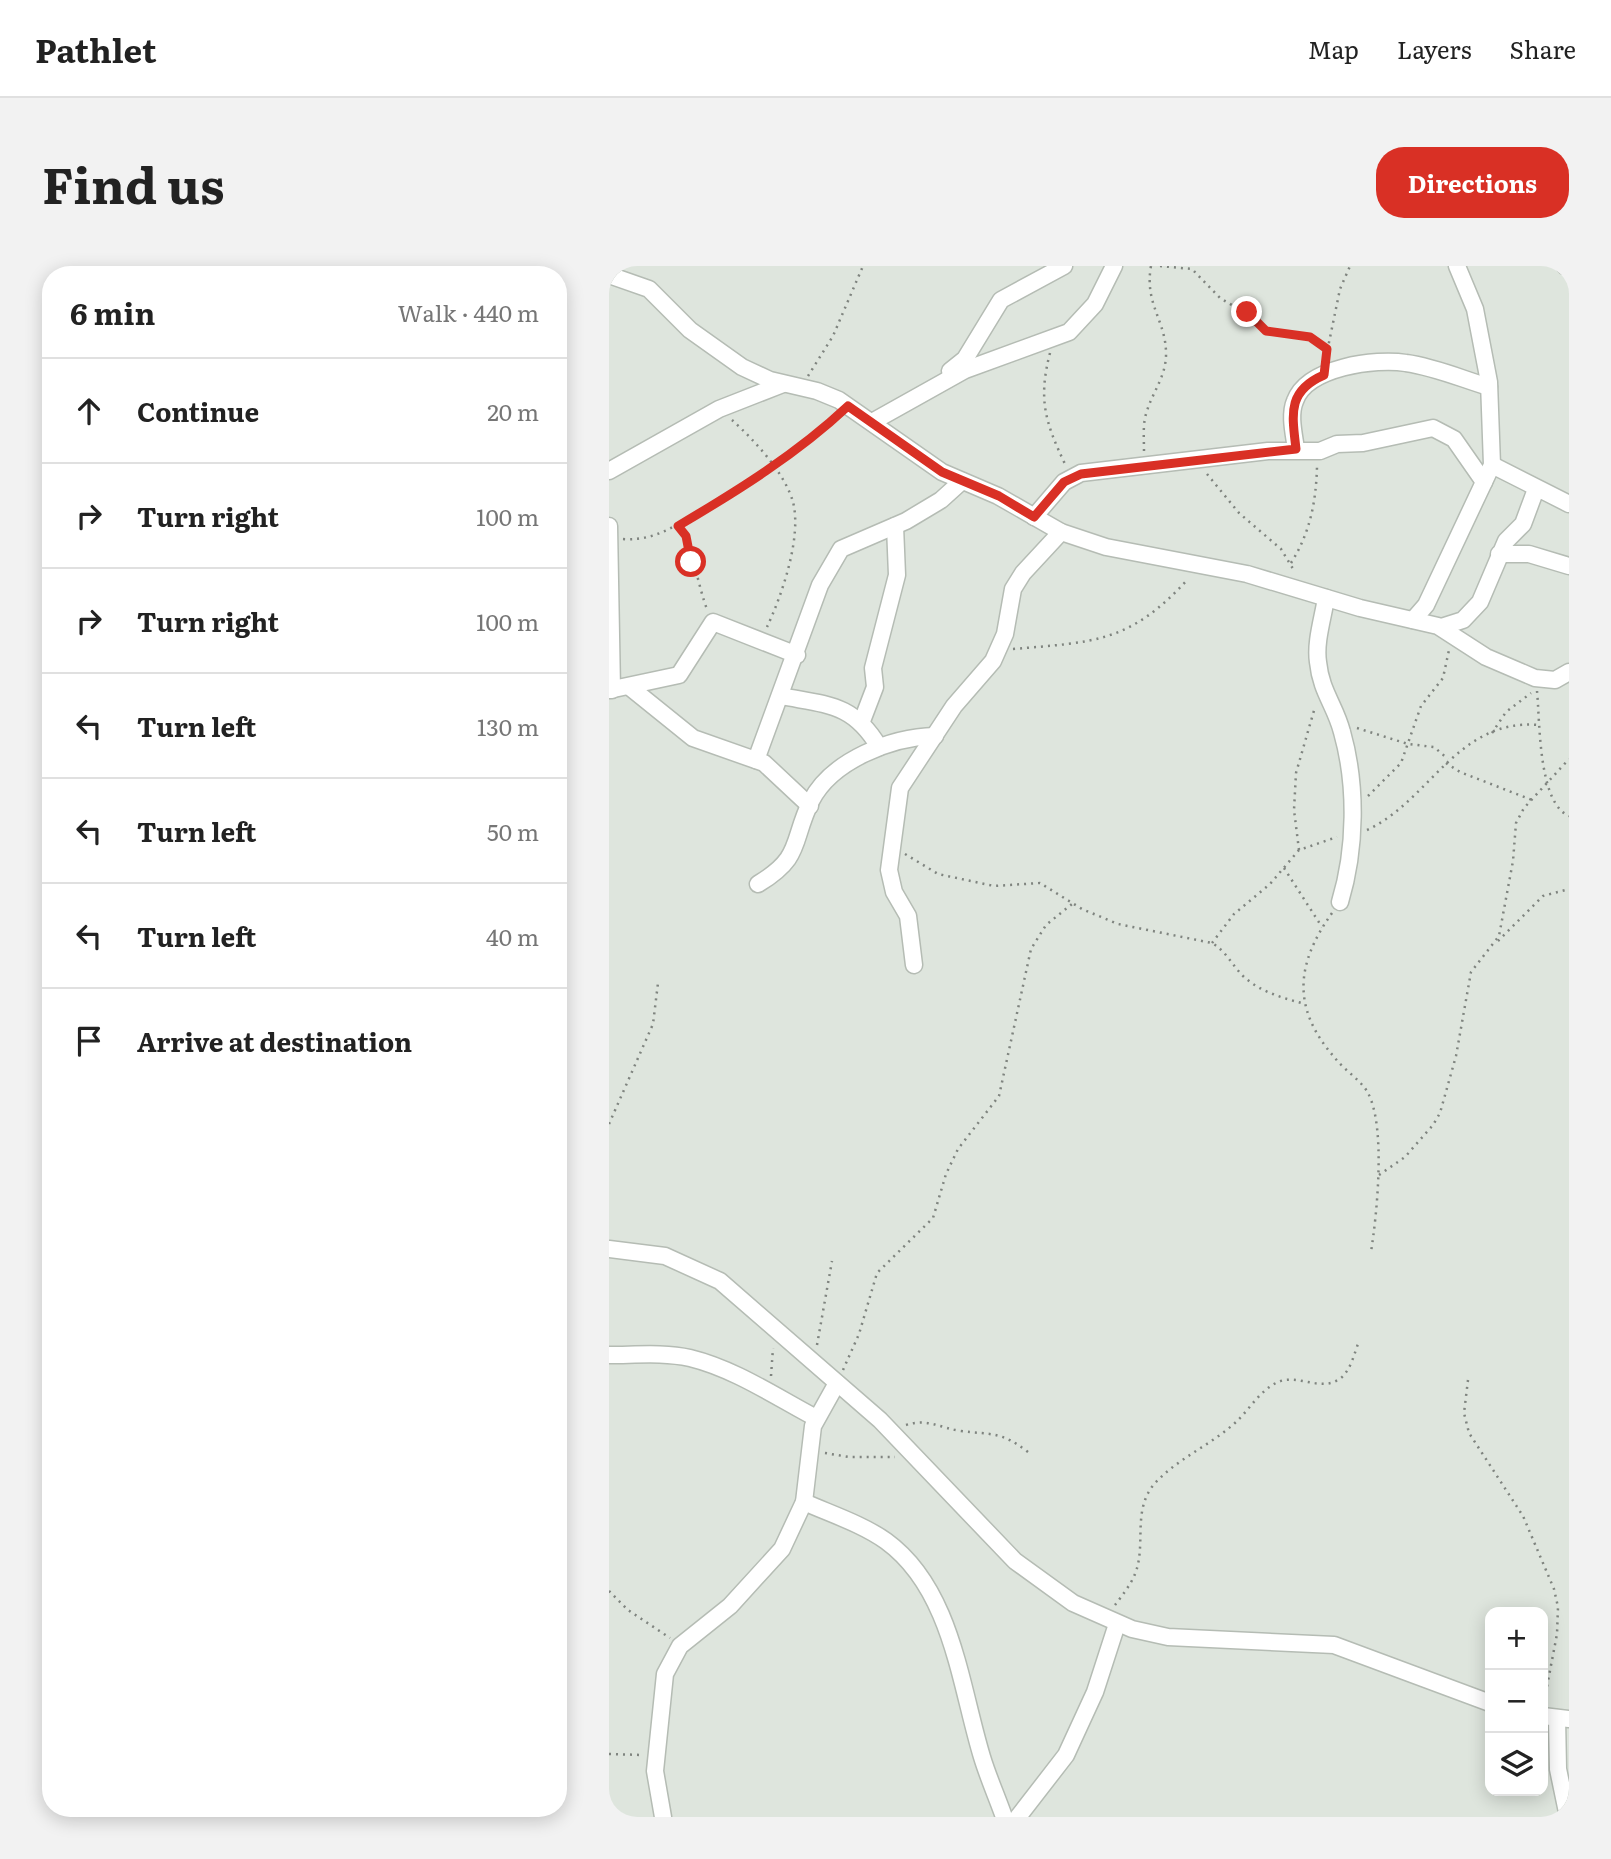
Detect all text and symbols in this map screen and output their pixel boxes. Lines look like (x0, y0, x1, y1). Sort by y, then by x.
text: Pathlet (35, 24, 156, 73)
text: Map (1308, 31, 1359, 66)
text: Layers (1397, 31, 1471, 66)
text: Share (1509, 31, 1576, 66)
text: Find us (42, 146, 225, 219)
button: Directions (1376, 147, 1569, 218)
text: 6 min (70, 290, 155, 334)
text: Walk · 440 m (398, 295, 539, 329)
route end (1231, 296, 1262, 327)
text: Continue (137, 391, 259, 430)
icon: ahead (70, 392, 108, 430)
text: 20 m (487, 394, 539, 428)
text: Turn right (137, 496, 279, 535)
icon: right (70, 497, 108, 535)
text: 100 m (476, 499, 539, 533)
route start (675, 546, 706, 577)
text: Turn right (137, 601, 279, 640)
icon: right (70, 602, 108, 640)
text: 100 m (476, 604, 539, 638)
text: Turn left (137, 706, 256, 745)
icon: left (70, 707, 108, 745)
text: 130 m (477, 709, 539, 743)
text: Turn left (137, 811, 256, 850)
icon: left (70, 812, 108, 850)
text: 50 m (487, 814, 539, 848)
text: Turn left (137, 916, 256, 955)
icon: left (70, 917, 108, 955)
text: 40 m (486, 919, 539, 953)
text: Arrive at destination (137, 1021, 412, 1060)
icon: arrive (70, 1022, 108, 1060)
map controls (1485, 1607, 1548, 1796)
button: + (1485, 1607, 1548, 1670)
button: − (1485, 1670, 1548, 1733)
button: layers (1485, 1733, 1548, 1796)

